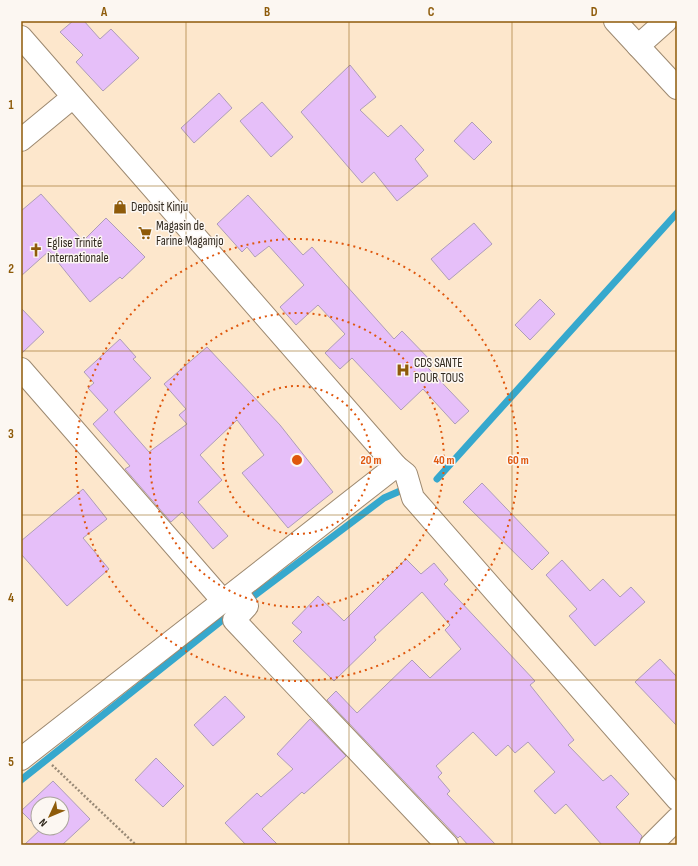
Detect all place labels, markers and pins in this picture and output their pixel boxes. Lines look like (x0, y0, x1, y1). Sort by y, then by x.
shop icon: Deposit Kinju (112, 199, 128, 215)
place label: Deposit Kinju (131, 199, 188, 215)
place label: Magasin de Farine Magamjo (156, 218, 224, 249)
supermarket icon: Magasin de Farine Magamjo (137, 225, 153, 241)
place label: Eglise Trinité Internationale (47, 235, 109, 266)
church icon: Eglise Trinité Internationale (28, 242, 44, 258)
place label: CDS SANTE POUR TOUS (414, 355, 464, 386)
hospital icon: CDS SANTE POUR TOUS (395, 362, 411, 378)
centre of rings (290, 453, 304, 467)

